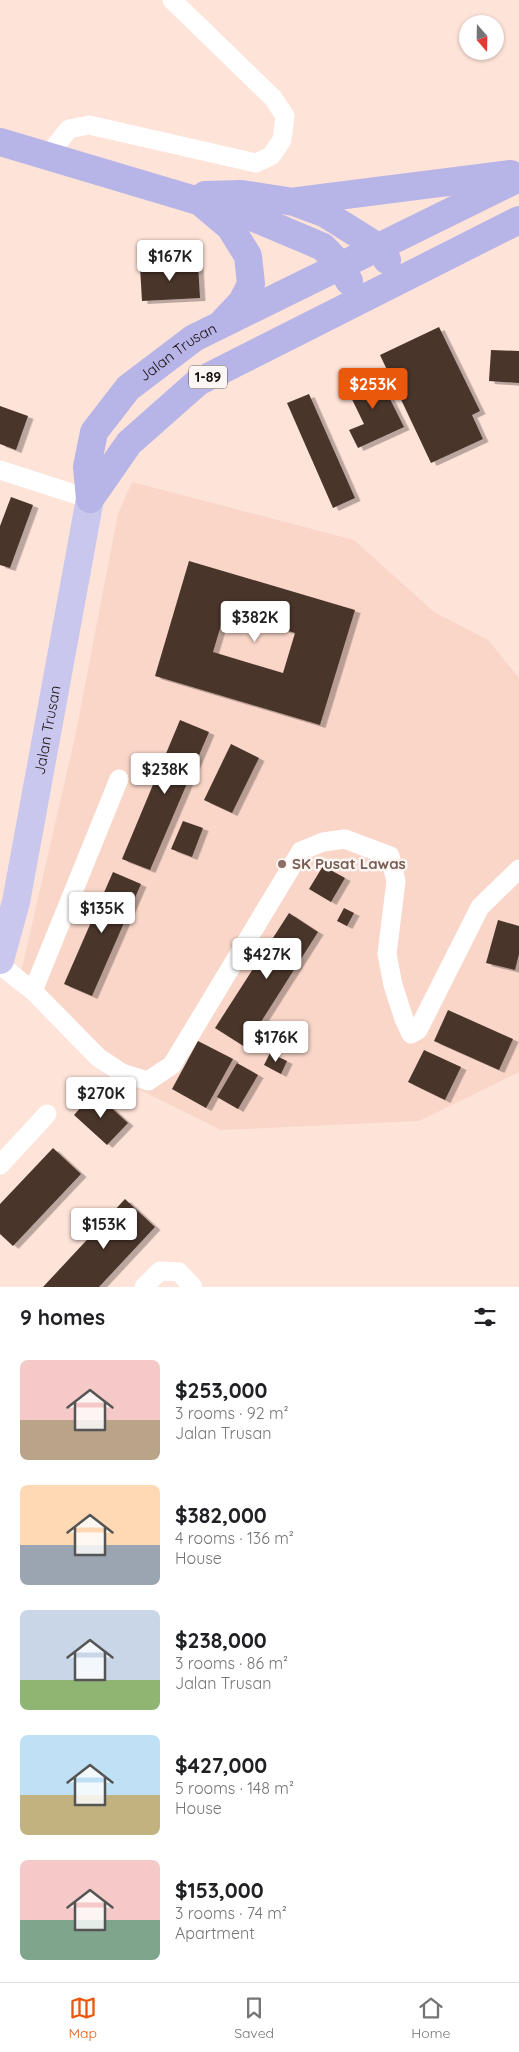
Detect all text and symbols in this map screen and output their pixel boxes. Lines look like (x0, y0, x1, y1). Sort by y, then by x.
north arrow (459, 15, 504, 60)
map controls (459, 15, 504, 60)
pin: $167K (135, 240, 205, 282)
text: $167K (148, 246, 192, 266)
street label: Jalan Trusan (135, 318, 219, 385)
road number: 1-89 (189, 366, 227, 388)
pin: $253K (338, 368, 408, 410)
text: $253K (350, 374, 396, 394)
pin: $382K (220, 600, 290, 643)
text: $382K (232, 607, 278, 627)
street label: Jalan Trusan (30, 684, 65, 776)
pin: $238K (130, 752, 200, 795)
text: $238K (142, 759, 188, 779)
place label: SK Pusat Lawas (292, 854, 406, 873)
marker: SK Pusat Lawas (276, 858, 288, 870)
pin: $135K (67, 892, 137, 934)
text: $135K (80, 898, 124, 918)
pin: $427K (232, 938, 302, 980)
text: $427K (243, 944, 291, 964)
pin: $176K (241, 1020, 311, 1063)
text: $176K (254, 1027, 298, 1047)
pin: $270K (66, 1076, 136, 1119)
text: $270K (77, 1083, 125, 1103)
pin: $153K (69, 1208, 139, 1250)
text: $153K (82, 1214, 126, 1234)
icon: filters (471, 1303, 499, 1331)
text: 9 homes (20, 1304, 105, 1330)
text: $253,000 (175, 1377, 267, 1403)
icon: home (60, 1380, 120, 1440)
text: 3 rooms · 92 m² (175, 1403, 289, 1423)
text: Jalan Trusan (175, 1423, 271, 1443)
text: $382,000 (175, 1502, 267, 1528)
icon: home (60, 1505, 120, 1565)
text: 4 rooms · 136 m² (175, 1528, 294, 1548)
text: House (175, 1548, 222, 1568)
text: $238,000 (175, 1627, 267, 1653)
icon: home (60, 1630, 120, 1690)
text: 3 rooms · 86 m² (175, 1653, 288, 1673)
text: Jalan Trusan (175, 1673, 271, 1693)
text: $427,000 (175, 1752, 267, 1778)
icon: home (60, 1755, 120, 1815)
text: 5 rooms · 148 m² (175, 1778, 294, 1798)
text: House (175, 1798, 222, 1818)
text: $153,000 (175, 1877, 264, 1903)
icon: home (60, 1880, 120, 1940)
text: 3 rooms · 74 m² (175, 1903, 287, 1923)
text: Apartment (175, 1923, 255, 1943)
tab: Map (69, 1994, 97, 2042)
tab: Saved (234, 1994, 274, 2042)
tab: Home (411, 1994, 450, 2042)

